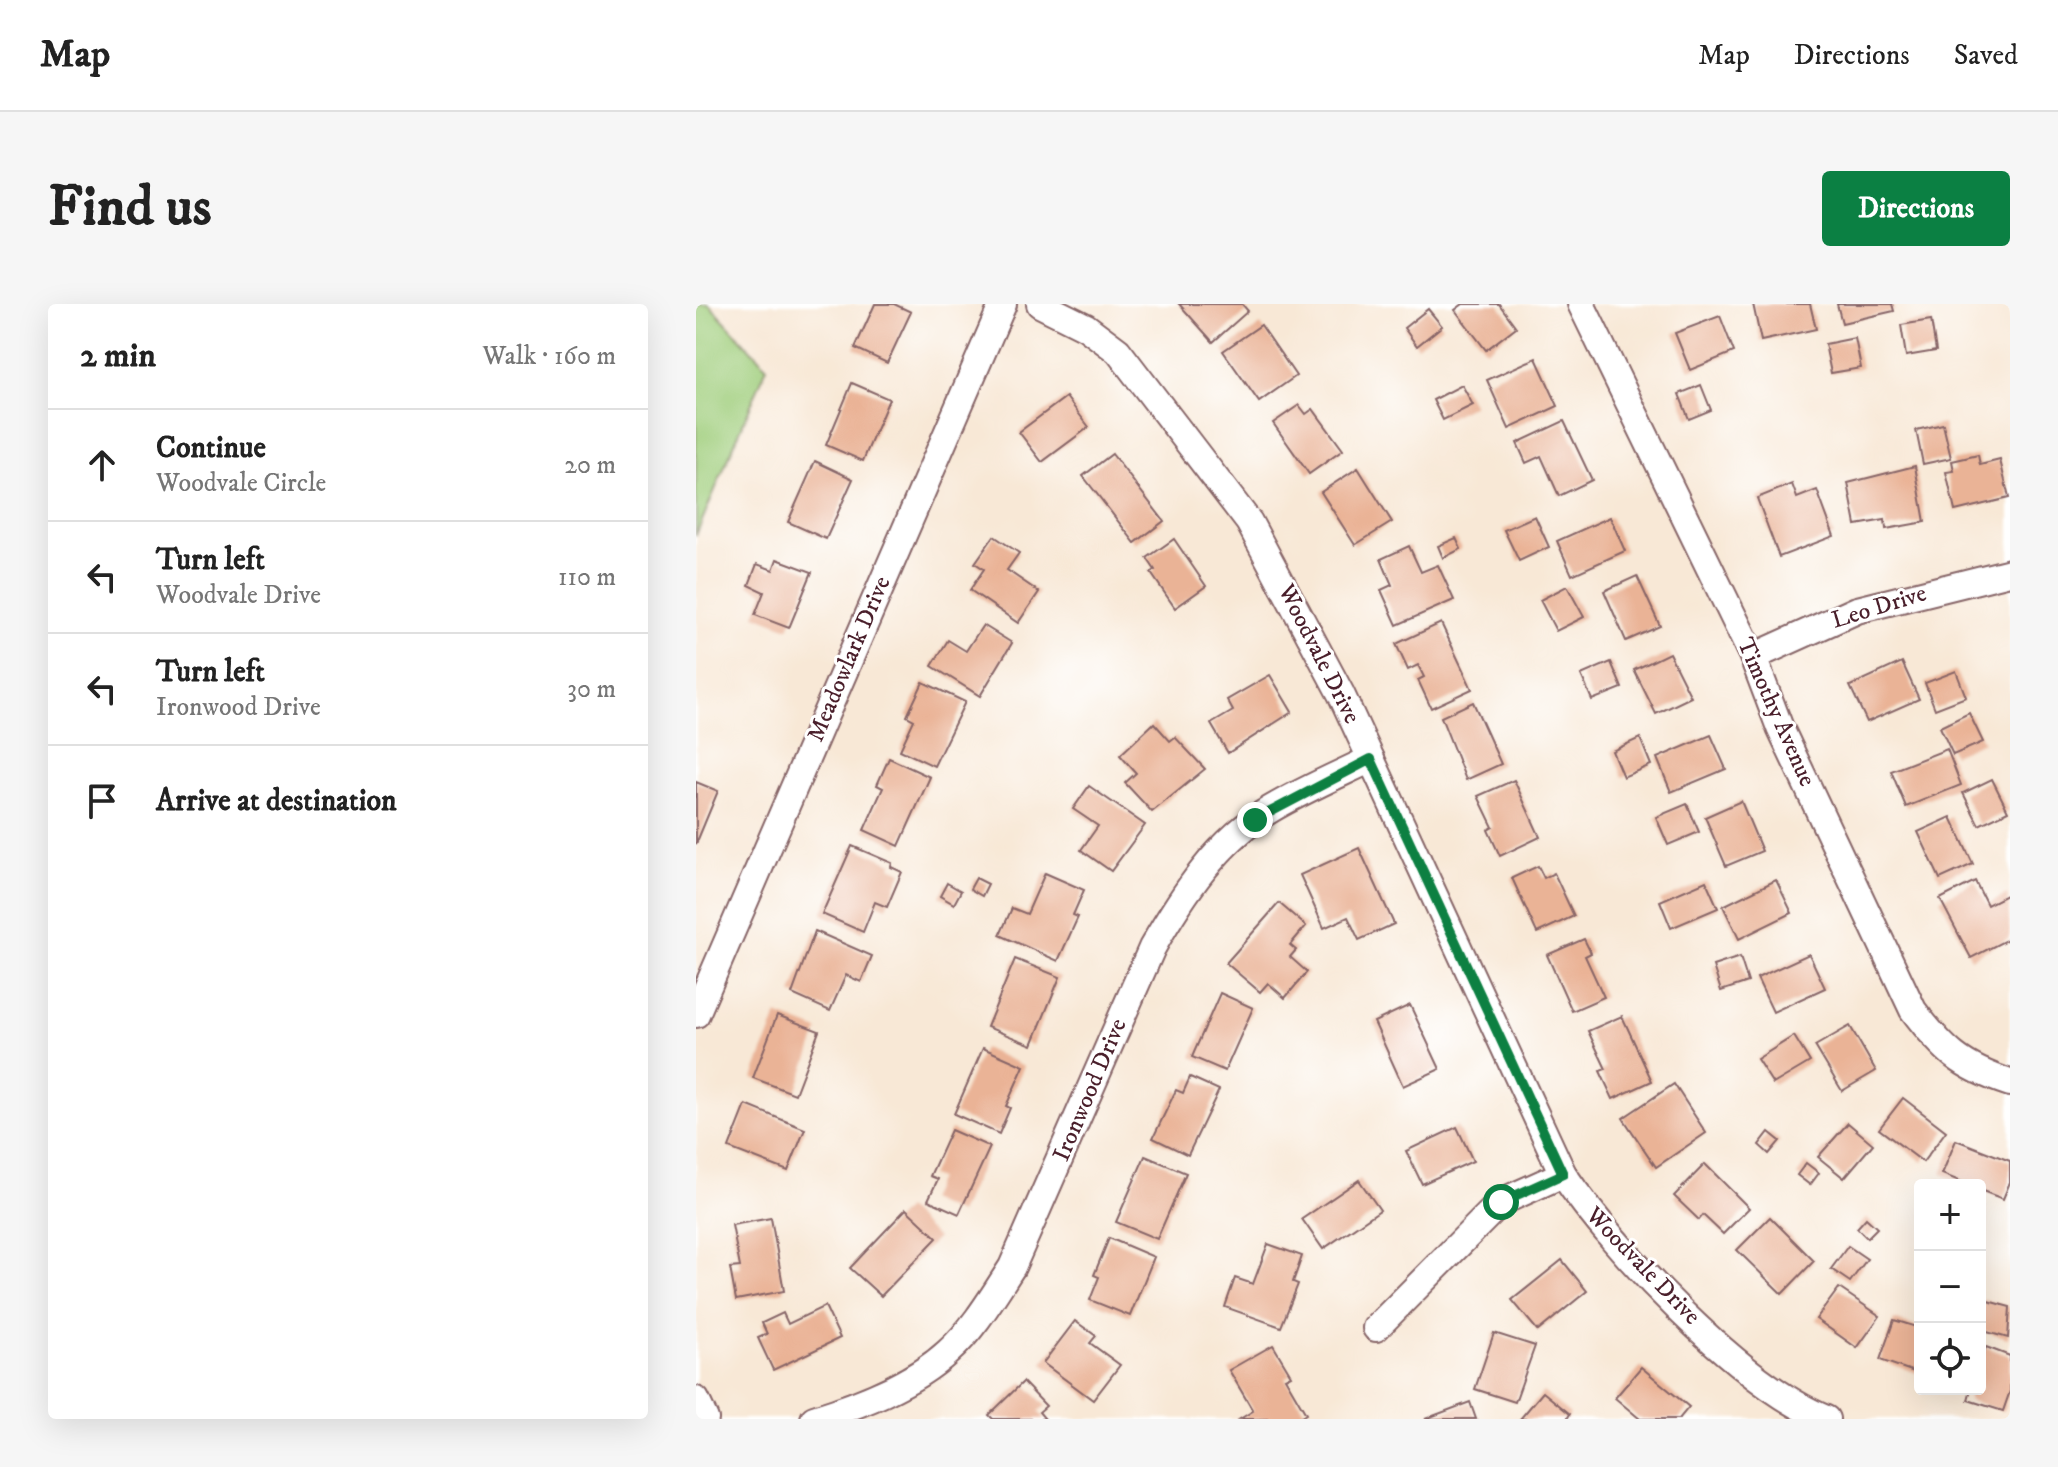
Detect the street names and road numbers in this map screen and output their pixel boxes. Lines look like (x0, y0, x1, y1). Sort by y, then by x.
street label: Meadowlark Drive (801, 572, 897, 746)
street label: Woodvale Drive (1271, 578, 1367, 729)
street label: Leo Drive (1828, 578, 1930, 636)
street label: Timothy Avenue (1730, 633, 1822, 791)
street label: Ironwood Drive (1046, 1014, 1134, 1166)
street label: Woodvale Drive (1579, 1200, 1707, 1331)

